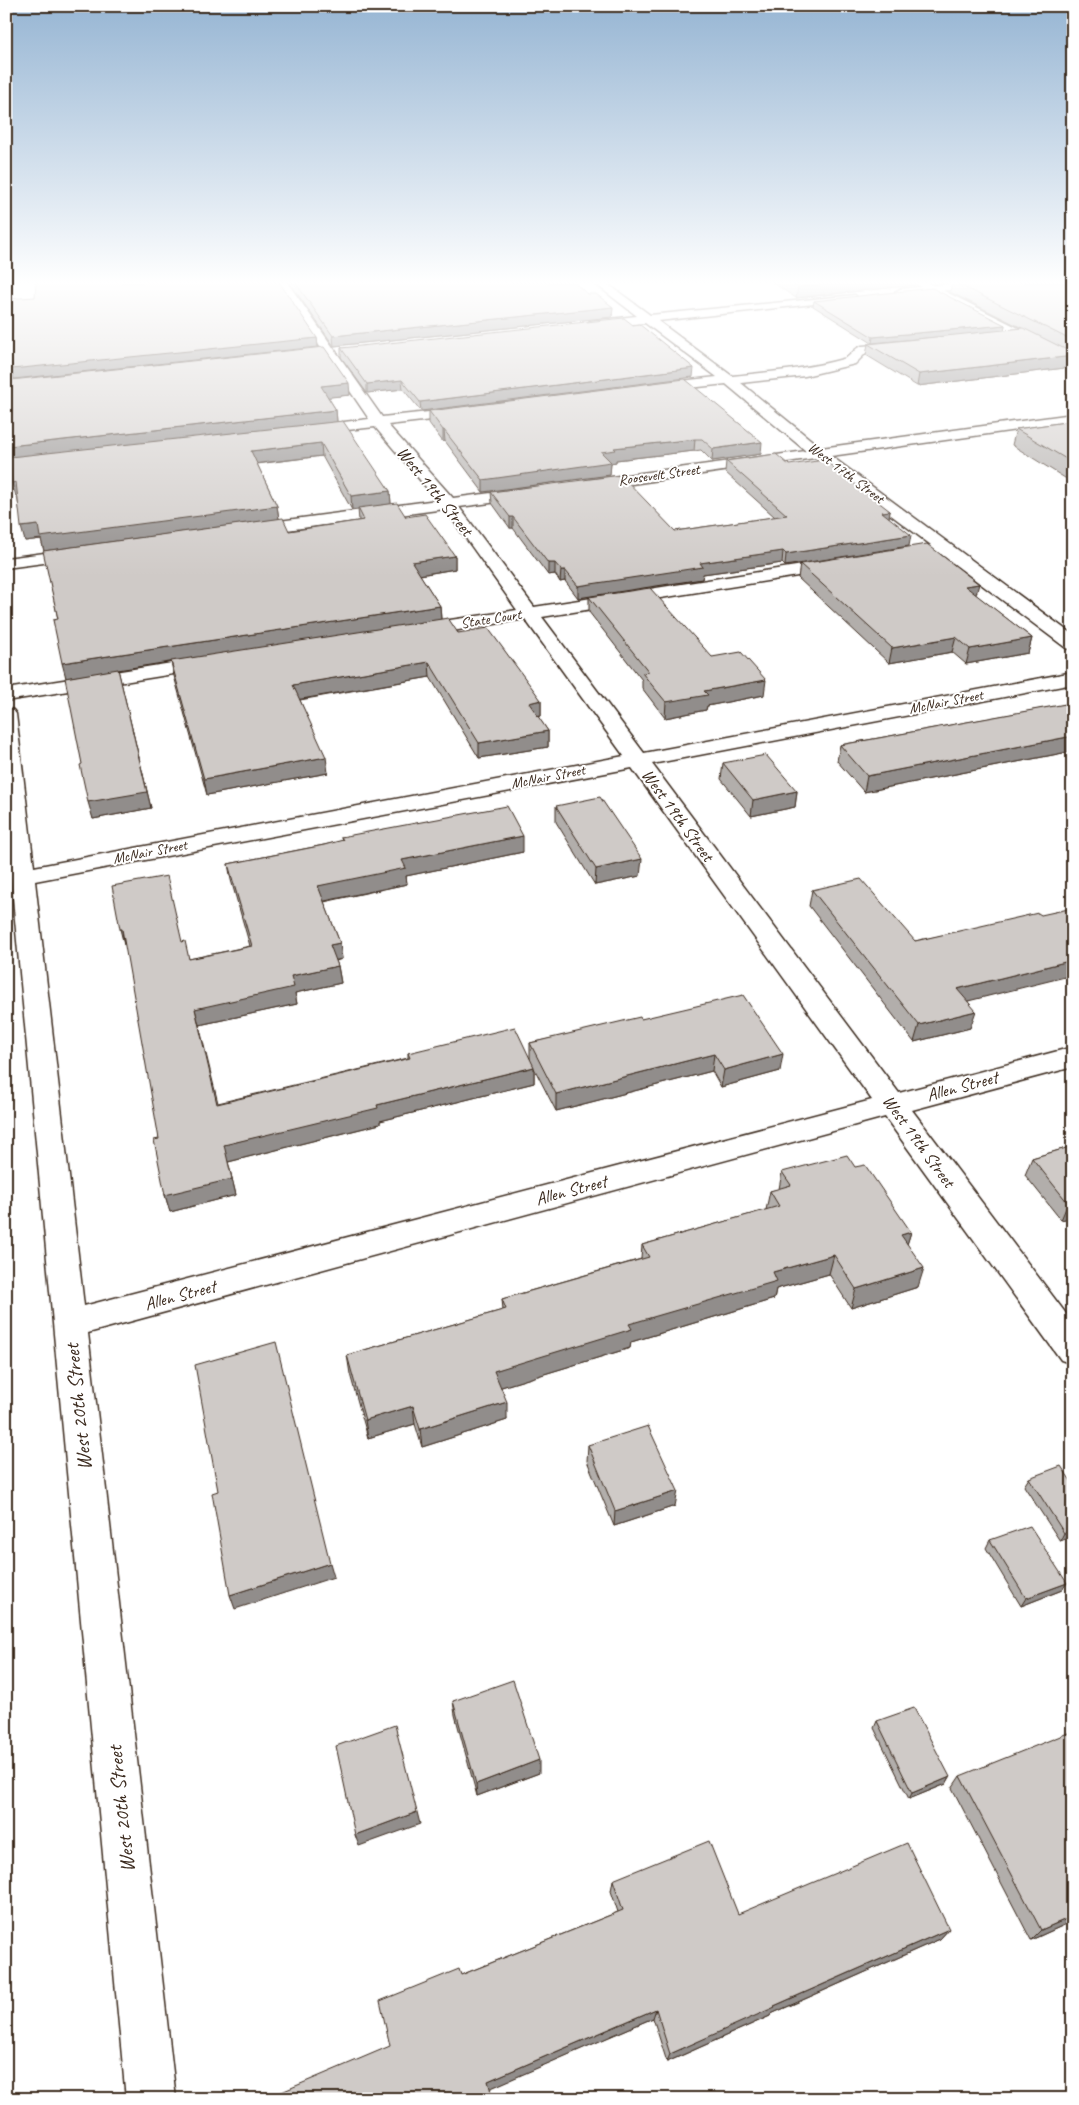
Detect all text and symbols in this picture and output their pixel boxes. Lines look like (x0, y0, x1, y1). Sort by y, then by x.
street label: West 17th Street (804, 438, 890, 509)
street label: West 19th Street (392, 442, 479, 542)
street label: Roosevelt Street (617, 460, 703, 490)
street label: State Court (459, 605, 525, 633)
street label: McNair Street (907, 685, 987, 718)
street label: McNair Street (509, 760, 589, 793)
street label: West 19th Street (637, 764, 720, 867)
street label: McNair Street (111, 835, 191, 868)
street label: Allen Street (924, 1065, 1003, 1106)
street label: West 19th Street (878, 1090, 961, 1193)
street label: Allen Street (533, 1169, 612, 1210)
street label: Allen Street (142, 1274, 221, 1315)
street label: West 20th Street (58, 1340, 98, 1472)
street label: West 20th Street (101, 1742, 141, 1874)

